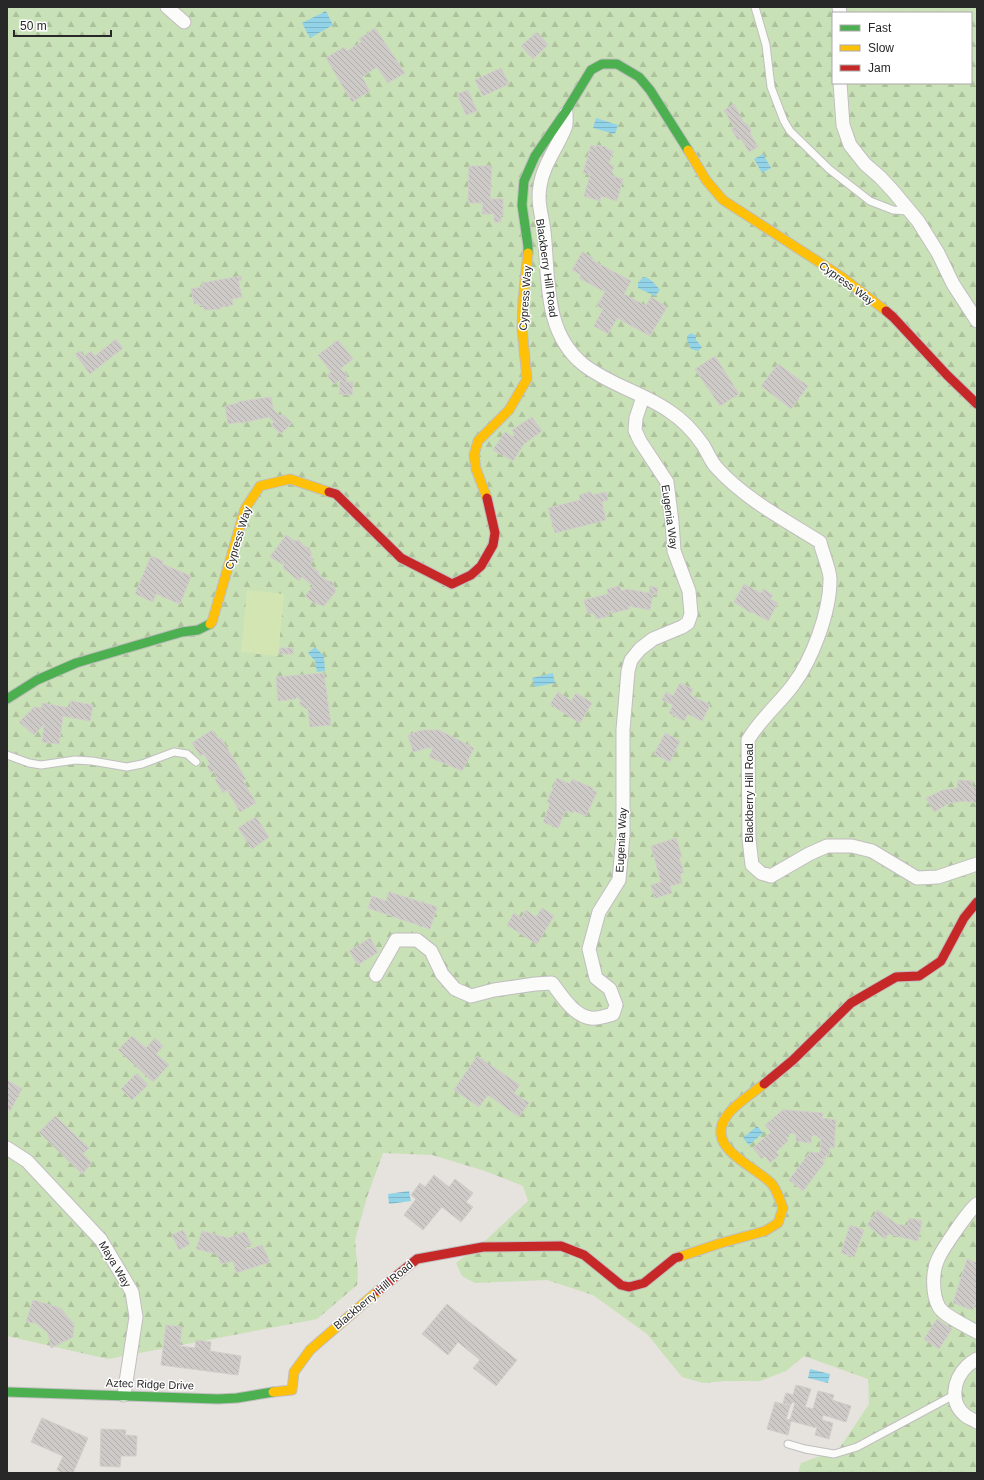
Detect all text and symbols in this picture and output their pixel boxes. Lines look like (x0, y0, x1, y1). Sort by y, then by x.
scale bar (14, 12, 111, 38)
legend (832, 12, 972, 84)
text: 50 m (20, 19, 47, 33)
text: Fast (868, 21, 892, 35)
text: Slow (868, 41, 894, 55)
text: Jam (868, 61, 891, 75)
street label: Blackberry Hill Road (534, 218, 560, 318)
street label: Cypress Way (817, 259, 877, 307)
street label: Cypress Way (517, 265, 533, 331)
street label: Eugenia Way (660, 484, 681, 551)
street label: Cypress Way (223, 505, 253, 571)
street label: Blackberry Hill Road (743, 743, 755, 843)
street label: Eugenia Way (613, 807, 629, 873)
street label: Maya Way (97, 1239, 134, 1290)
street label: Blackberry Hill Road (331, 1258, 415, 1332)
street label: Aztec Ridge Drive (106, 1376, 194, 1392)

